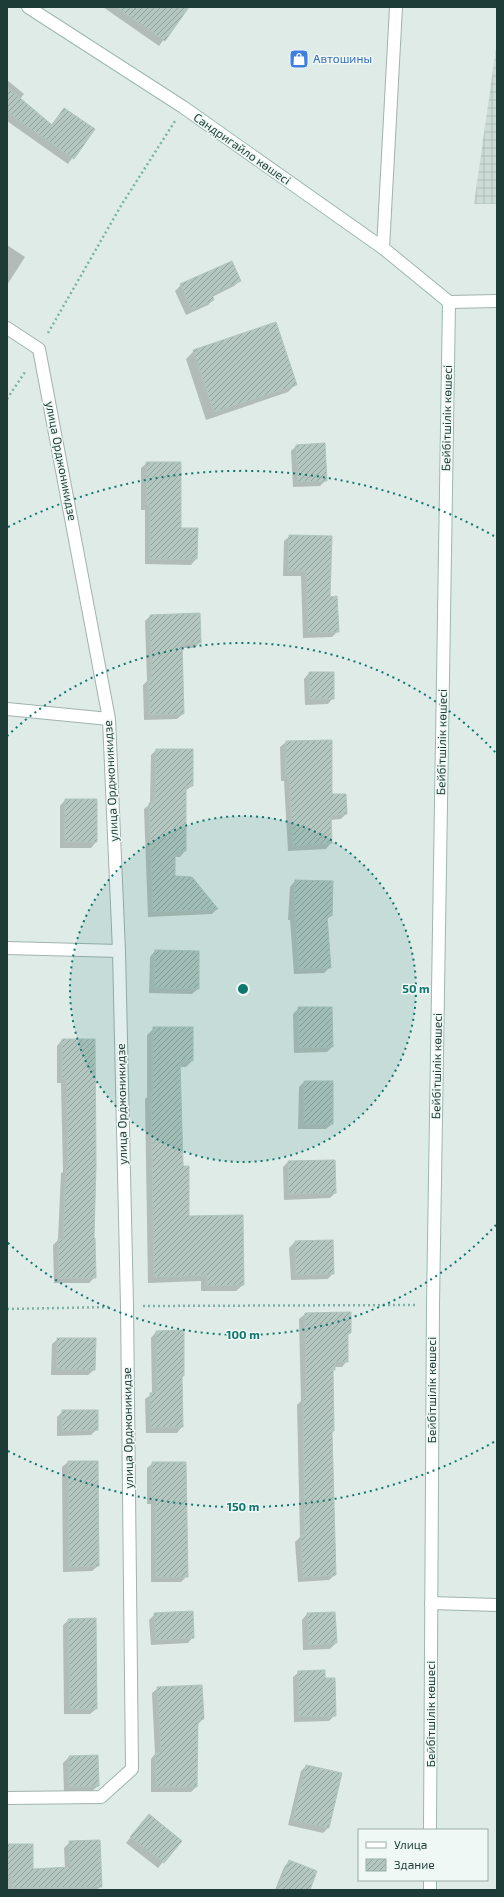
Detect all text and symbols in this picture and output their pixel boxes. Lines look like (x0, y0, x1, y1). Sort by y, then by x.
shop icon: Автошины (288, 48, 310, 70)
place label: Автошины (313, 51, 372, 65)
street label: Сандригайло көшесі (191, 109, 294, 187)
street label: Бейбітшілік көшесі (438, 365, 454, 471)
street label: улица Орджоникидзе (43, 400, 80, 522)
street label: Бейбітшілік көшесі (433, 689, 449, 795)
street label: улица Орджоникидзе (100, 720, 121, 842)
text: 50 m (402, 981, 430, 995)
centre of rings (236, 982, 250, 996)
street label: Бейбітшілік көшесі (428, 1013, 444, 1119)
street label: улица Орджоникидзе (113, 1043, 130, 1165)
text: 100 m (226, 1327, 260, 1341)
street label: Бейбітшілік көшесі (424, 1337, 438, 1443)
street label: улица Орджоникидзе (119, 1367, 136, 1489)
text: 150 m (227, 1499, 259, 1513)
street label: Бейбітшілік көшесі (423, 1661, 437, 1767)
legend (358, 1829, 488, 1881)
text: Улица (394, 1837, 427, 1851)
text: Здание (394, 1857, 435, 1871)

